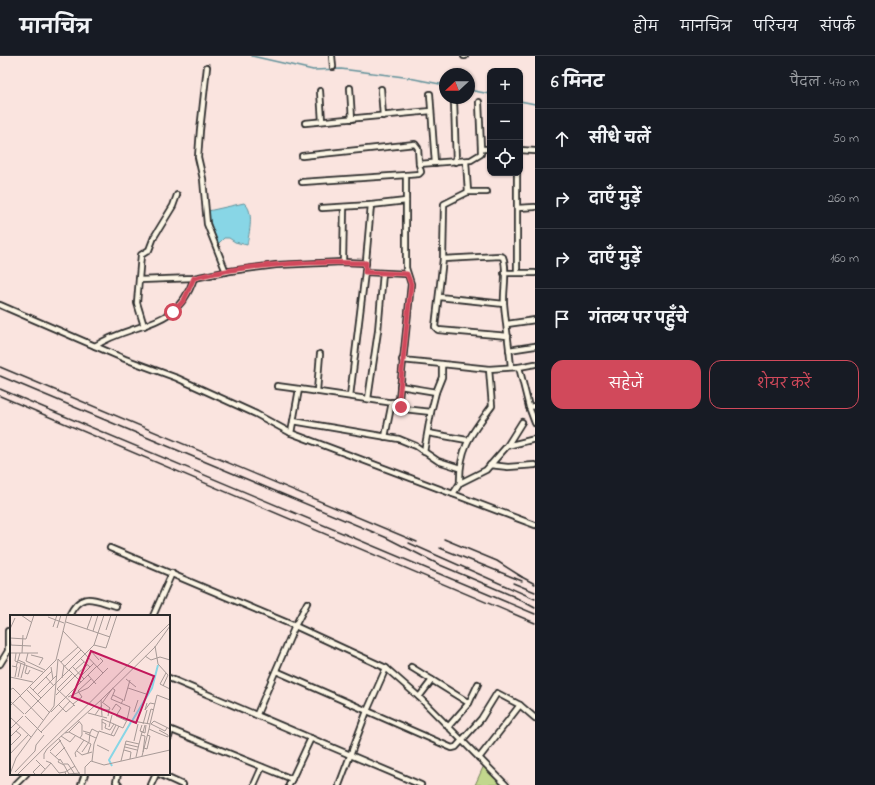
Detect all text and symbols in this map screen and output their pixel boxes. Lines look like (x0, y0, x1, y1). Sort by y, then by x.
text: मानचित्र (20, 15, 91, 42)
text: होम (634, 17, 658, 38)
text: मानचित्र (680, 17, 732, 38)
text: परिचय (754, 17, 798, 38)
text: संपर्क (820, 17, 855, 38)
north arrow (439, 68, 475, 104)
map controls (487, 68, 523, 176)
button: + (487, 68, 523, 104)
text: 6 मिनट (551, 70, 604, 95)
text: पैदल · 470 m (790, 73, 859, 92)
button: − (487, 104, 523, 140)
icon: ahead (551, 128, 573, 150)
text: सीधे चलें (589, 128, 650, 150)
text: 50 m (833, 129, 859, 148)
button: locate (487, 140, 523, 176)
icon: right (551, 188, 573, 210)
text: दाएँ मुड़ें (589, 188, 641, 210)
text: 260 m (828, 189, 859, 208)
icon: right (551, 248, 573, 270)
text: दाएँ मुड़ें (589, 248, 641, 270)
text: 160 m (830, 249, 859, 268)
route start (164, 303, 182, 321)
icon: arrive (551, 308, 573, 330)
text: गंतव्य पर पहुँचे (589, 308, 688, 330)
button: सहेजें (551, 360, 701, 409)
button: शेयर करें (709, 360, 859, 409)
route end (392, 398, 410, 416)
inset map (10, 615, 170, 775)

